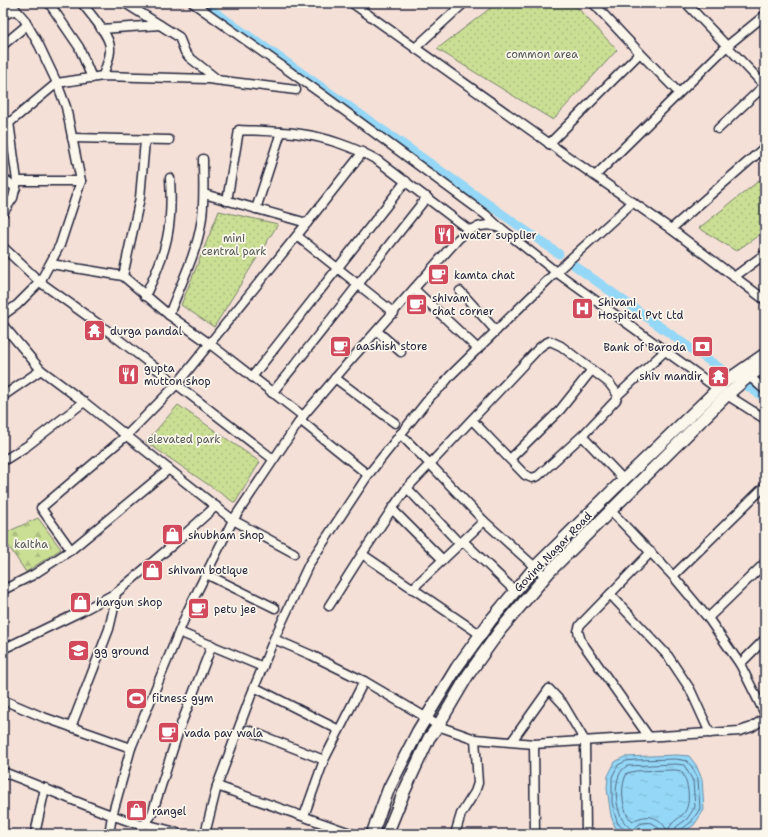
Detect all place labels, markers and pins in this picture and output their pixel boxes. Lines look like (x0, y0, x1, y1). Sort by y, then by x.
restaurant icon: water supplier (431, 222, 457, 248)
place label: water supplier (460, 228, 537, 243)
cafe icon: kamta chat (426, 262, 452, 288)
place label: kamta chat (454, 268, 515, 283)
cafe icon: shivam chat corner (404, 291, 430, 317)
place label: shivam chat corner (432, 291, 494, 319)
hospital icon: Shivani Hospital Pvt Ltd (570, 295, 596, 321)
place label: Shivani Hospital Pvt Ltd (598, 295, 683, 323)
temple icon: durga pandal (81, 318, 107, 344)
place label: durga pandal (110, 324, 183, 339)
cafe icon: aashish store (327, 333, 353, 359)
bank icon: Bank of Baroda (689, 334, 715, 360)
place label: aashish store (356, 339, 427, 354)
place label: Bank of Baroda (603, 340, 686, 355)
restaurant icon: gupta mutton shop (115, 361, 141, 387)
place label: gupta mutton shop (144, 361, 211, 389)
temple icon: shiv mandir (705, 363, 731, 389)
place label: shiv mandir (639, 369, 702, 384)
shop icon: shubham shop (160, 522, 186, 548)
place label: shubham shop (188, 528, 264, 543)
shop icon: shivam botique (139, 557, 165, 583)
place label: shivam botique (168, 563, 248, 578)
shop icon: hargun shop (67, 589, 93, 615)
place label: hargun shop (96, 595, 162, 610)
cafe icon: petu jee (186, 596, 212, 622)
place label: petu jee (214, 602, 256, 617)
school or university icon: gg ground (66, 638, 92, 664)
place label: gg ground (94, 644, 149, 659)
sports icon: fitness gym (123, 685, 149, 711)
place label: fitness gym (152, 691, 214, 706)
cafe icon: vada pav wala (155, 720, 181, 746)
place label: vada pav wala (184, 726, 263, 741)
shop icon: rangel (124, 798, 150, 824)
place label: rangel (152, 804, 187, 819)

